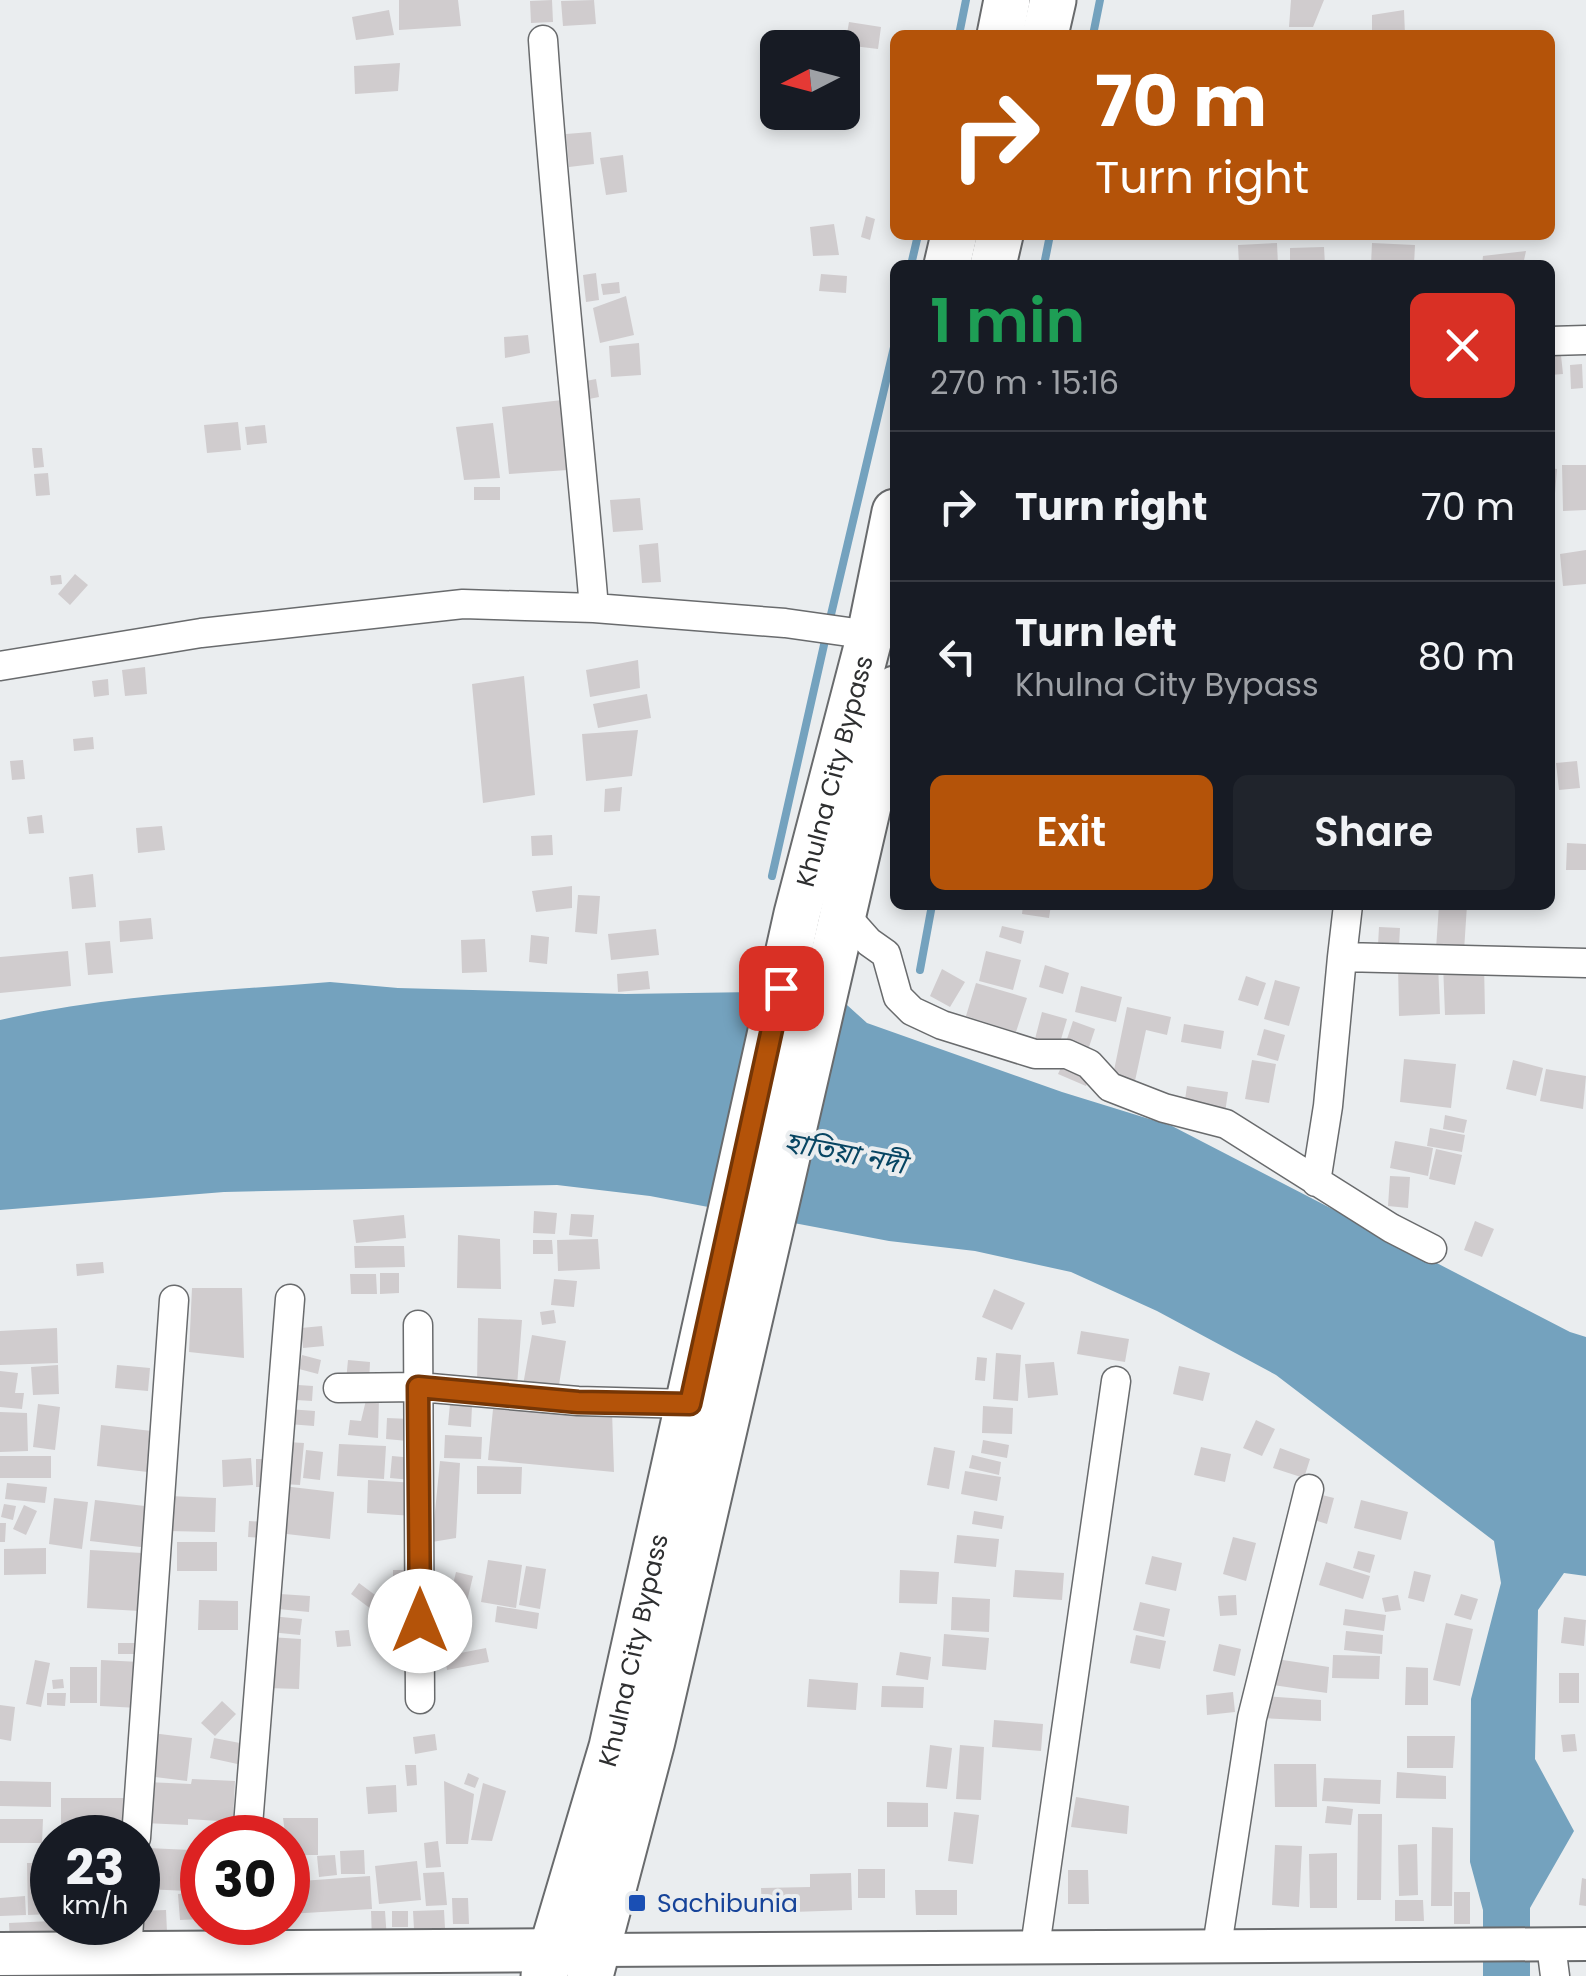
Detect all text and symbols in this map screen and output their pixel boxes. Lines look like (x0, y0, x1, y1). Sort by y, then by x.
north arrow (760, 30, 860, 130)
map controls (760, 30, 860, 130)
text: 70 m (1095, 52, 1267, 151)
icon: right (930, 70, 1060, 200)
text: Turn right (1095, 146, 1309, 209)
text: 1 min (930, 279, 1085, 363)
button: close (1410, 293, 1515, 398)
text: 270 m · 15:16 (930, 360, 1119, 405)
icon: right (930, 479, 985, 534)
text: Turn right (1015, 480, 1207, 533)
text: 70 m (1421, 480, 1515, 533)
text: Turn left (1015, 606, 1177, 659)
icon: left (930, 629, 985, 684)
text: 80 m (1418, 630, 1515, 683)
street label: Khulna City Bypass (787, 652, 881, 890)
text: Khulna City Bypass (1015, 662, 1319, 707)
button: Exit (930, 775, 1213, 890)
button: Share (1233, 775, 1515, 890)
pin (739, 946, 824, 1031)
icon: arrive (754, 961, 809, 1016)
water label: হাতিয়া নদী (781, 1122, 914, 1185)
street label: Khulna City Bypass (590, 1531, 676, 1771)
position arrow (368, 1569, 472, 1673)
speed limit sign: 30 (180, 1815, 310, 1945)
text: 23 (66, 1832, 124, 1903)
place label: Sachibunia (657, 1886, 798, 1921)
text: km/h (62, 1888, 128, 1923)
marker: Sachibunia (626, 1892, 648, 1914)

